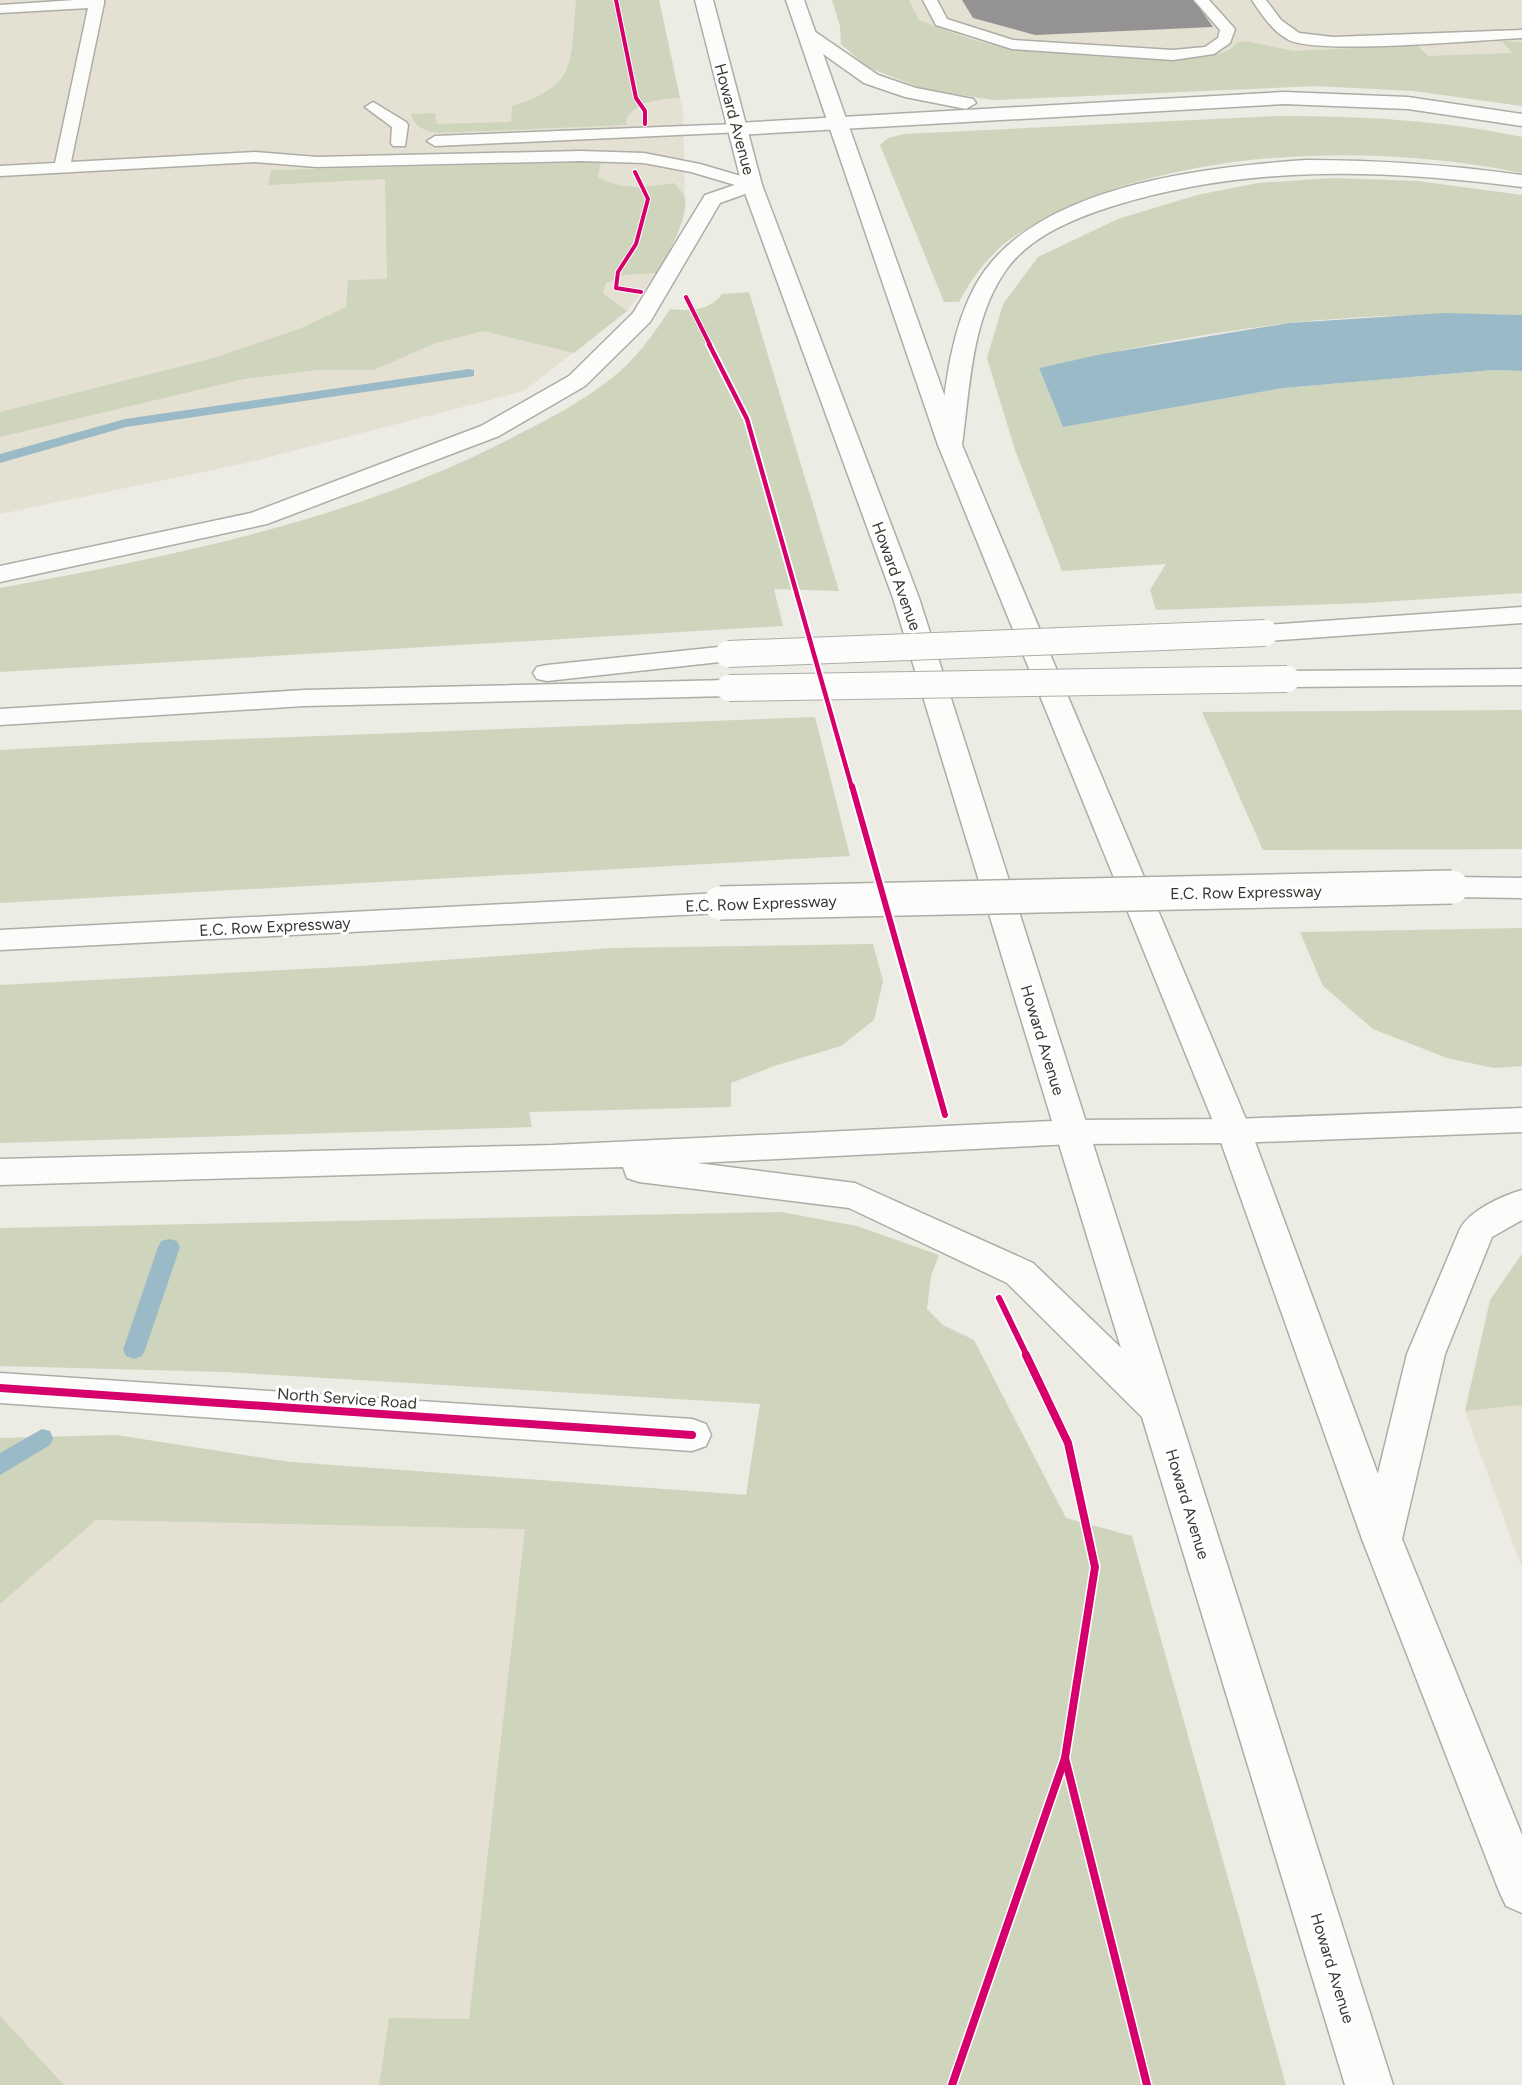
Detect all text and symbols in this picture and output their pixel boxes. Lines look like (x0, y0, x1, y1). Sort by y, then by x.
street label: Howard Avenue (711, 61, 759, 177)
street label: Howard Avenue (868, 519, 925, 633)
street label: E.C. Row Expressway (1170, 882, 1323, 903)
street label: E.C. Row Expressway (685, 891, 838, 916)
street label: E.C. Row Expressway (199, 913, 352, 940)
street label: Howard Avenue (1017, 983, 1068, 1098)
street label: North Service Road (276, 1384, 418, 1413)
street label: Howard Avenue (1162, 1447, 1213, 1562)
street label: Howard Avenue (1307, 1911, 1358, 2026)

